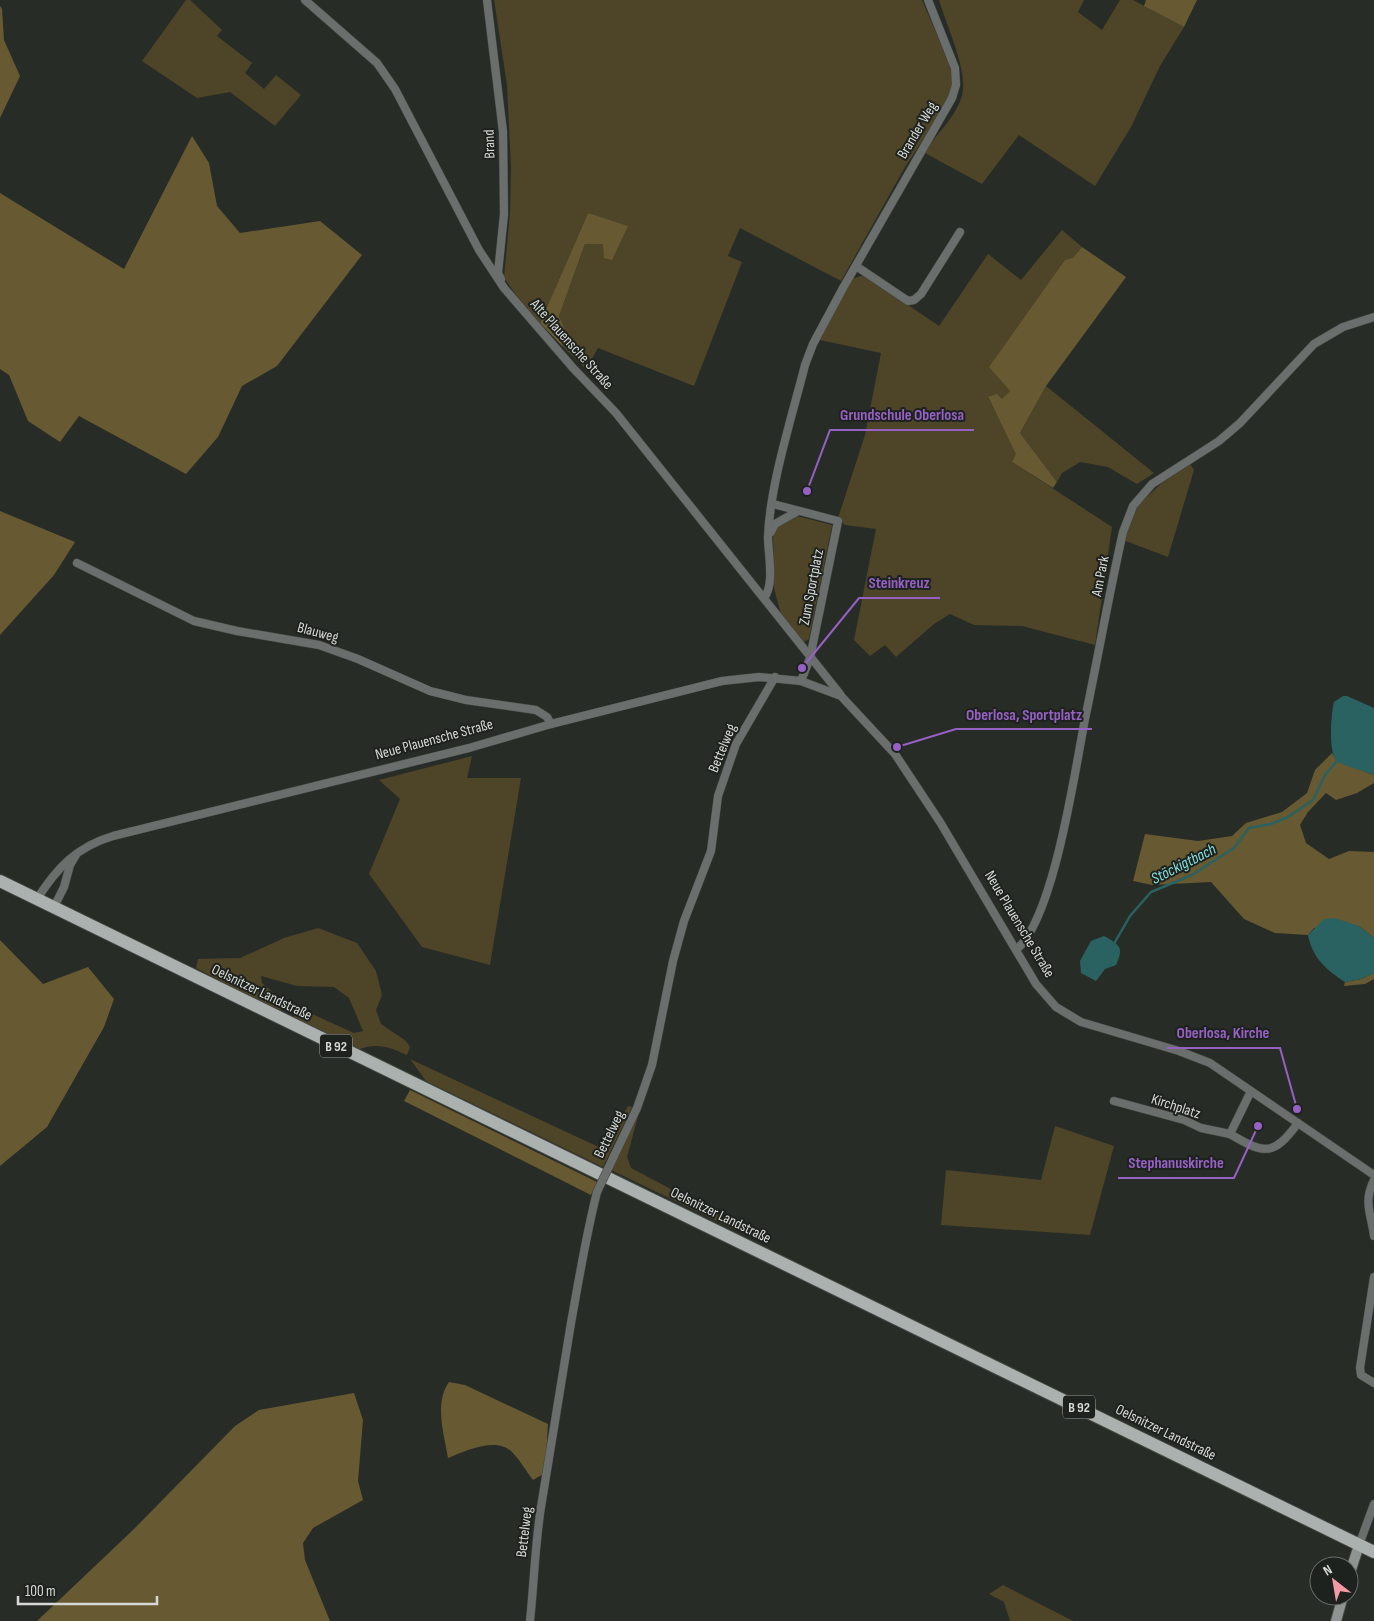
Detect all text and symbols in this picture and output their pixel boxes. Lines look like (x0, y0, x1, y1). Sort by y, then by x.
street label: Brander Weg (893, 98, 942, 162)
street label: Brand (479, 129, 500, 159)
street label: Alte Plauensche Straße (525, 294, 617, 394)
callout: Grundschule Oberlosa (830, 399, 974, 430)
text: Grundschule Oberlosa (840, 406, 964, 425)
street label: Zum Sportplatz (795, 547, 828, 627)
street label: Am Park (1087, 554, 1114, 599)
callout: Steinkreuz (859, 567, 940, 598)
text: Steinkreuz (868, 574, 930, 593)
street label: Blauweg (295, 618, 341, 647)
callout: Oberlosa, Sportplatz (956, 698, 1092, 729)
text: Oberlosa, Sportplatz (966, 706, 1082, 725)
street label: Neue Plauensche Straße (373, 715, 495, 764)
street label: Bettelweg (704, 721, 741, 775)
water label: Stöckigtbach (1148, 840, 1220, 889)
street label: Neue Plauensche Straße (980, 867, 1059, 981)
street label: Oelsnitzer Landstraße (208, 960, 315, 1025)
callout: Oberlosa, Kirche (1167, 1017, 1280, 1048)
text: Oberlosa, Kirche (1177, 1024, 1270, 1043)
road number: B 92 (320, 1034, 352, 1058)
street label: Kirchplatz (1149, 1090, 1204, 1124)
street label: Bettelweg (590, 1107, 629, 1161)
callout: Stephanuskirche (1118, 1147, 1234, 1178)
text: Stephanuskirche (1128, 1154, 1224, 1173)
street label: Oelsnitzer Landstraße (667, 1183, 774, 1248)
road number: B 92 (1063, 1395, 1095, 1418)
street label: Oelsnitzer Landstraße (1112, 1400, 1219, 1465)
street label: Bettelweg (512, 1506, 537, 1558)
north arrow (1309, 1556, 1359, 1606)
text: N (1320, 1561, 1335, 1579)
scale bar (18, 1574, 156, 1606)
text: 100 m (25, 1582, 56, 1601)

